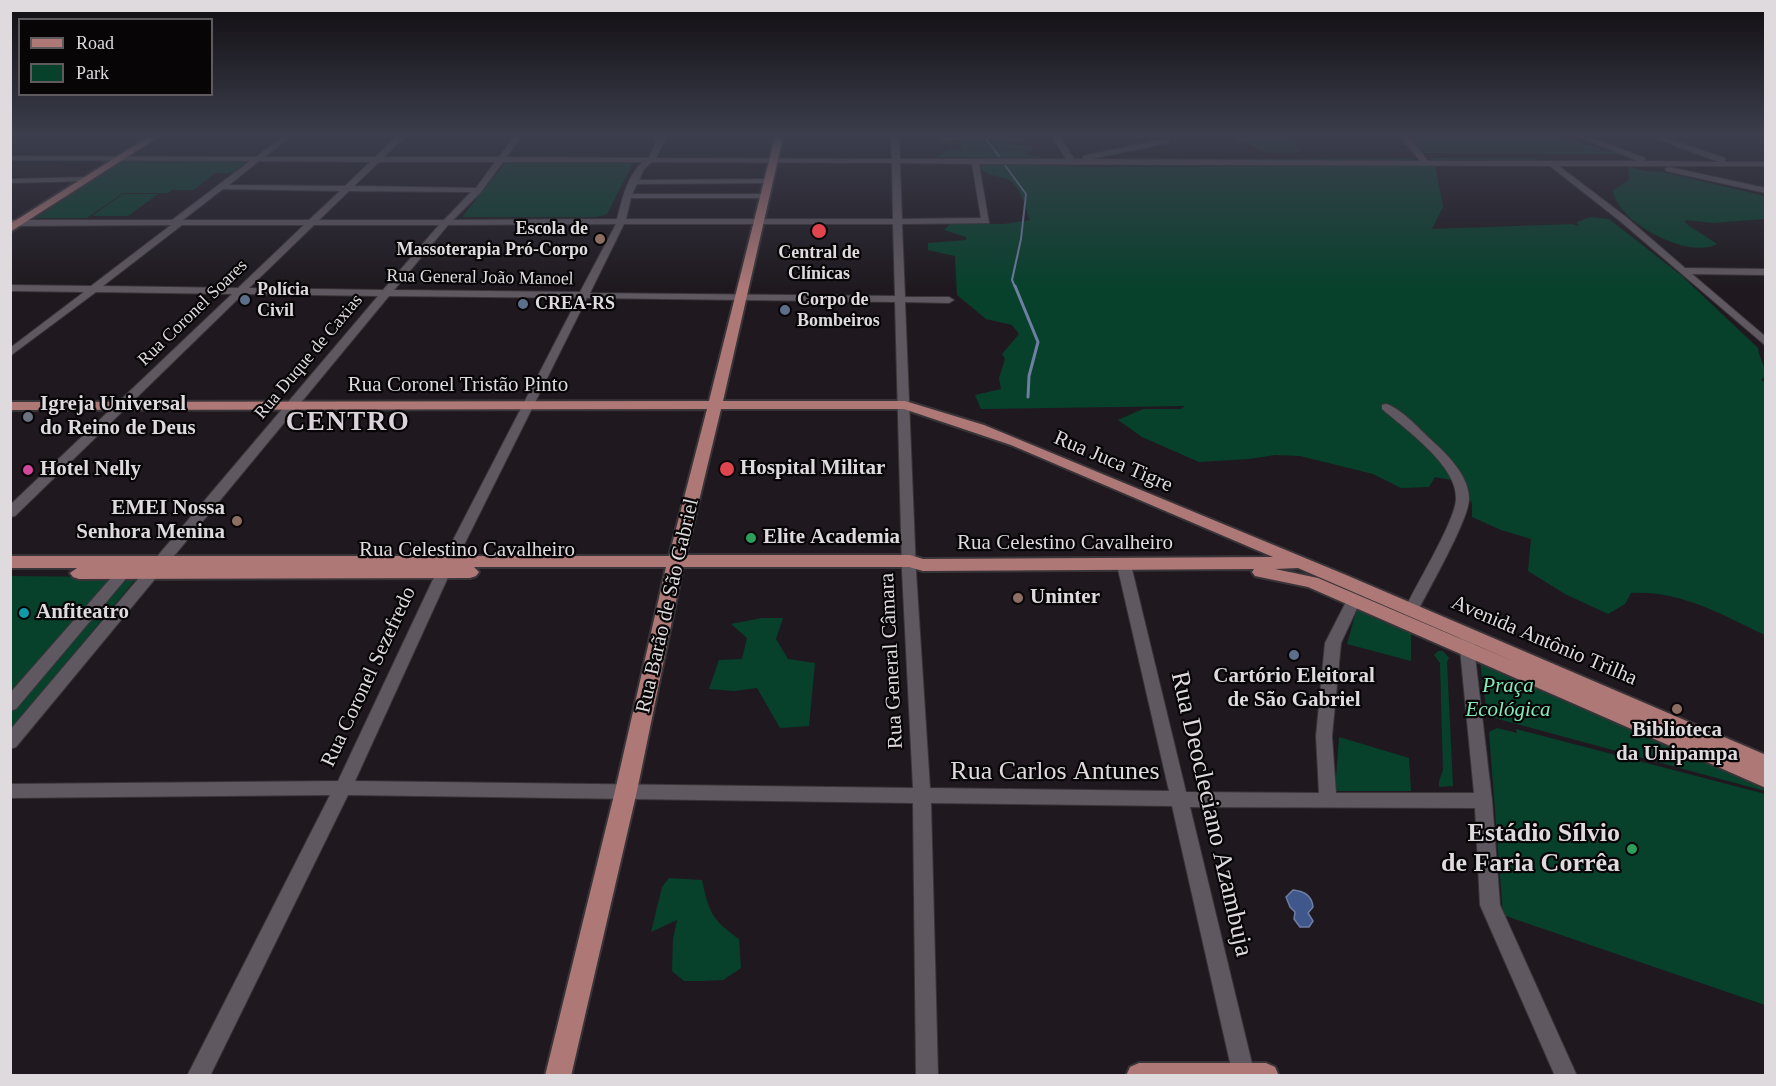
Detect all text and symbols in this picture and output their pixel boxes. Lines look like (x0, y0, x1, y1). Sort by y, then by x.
legend (18, 18, 213, 96)
text: Road (76, 33, 114, 53)
text: Park (76, 63, 109, 83)
place label: Escola de Massoterapia Pró-Corpo (397, 218, 588, 260)
marker: Central de Clínicas (810, 222, 828, 240)
marker: Escola de Massoterapia Pró-Corpo (593, 232, 607, 246)
place label: Central de Clínicas (778, 242, 860, 284)
street label: Rua Coronel Soares (134, 255, 252, 371)
street label: Rua General João Manoel (386, 266, 574, 290)
place label: Polícia Civil (257, 279, 309, 322)
place label: Corpo de Bombeiros (797, 289, 880, 332)
street label: Rua Duque de Caxias (250, 290, 368, 424)
marker: Polícia Civil (238, 293, 252, 307)
place label: CREA-RS (535, 293, 615, 315)
marker: CREA-RS (516, 297, 530, 311)
marker: Corpo de Bombeiros (778, 303, 792, 317)
street label: Rua Coronel Tristão Pinto (348, 372, 568, 398)
place label: Igreja Universal do Reino de Deus (40, 392, 196, 442)
district label: CENTRO (286, 407, 410, 439)
marker: Igreja Universal do Reino de Deus (21, 410, 35, 424)
street label: Rua Juca Tigre (1050, 426, 1176, 498)
place label: Hospital Militar (740, 456, 885, 482)
place label: Hotel Nelly (40, 457, 141, 483)
marker: Hospital Militar (718, 460, 736, 478)
marker: Hotel Nelly (21, 463, 35, 477)
place label: EMEI Nossa Senhora Menina (76, 496, 225, 546)
street label: Rua Barão de São Gabriel (631, 496, 705, 716)
marker: EMEI Nossa Senhora Menina (230, 514, 244, 528)
place label: Elite Academia (763, 525, 900, 551)
street label: Rua Celestino Cavalheiro (957, 530, 1173, 556)
marker: Elite Academia (744, 531, 758, 545)
street label: Rua Celestino Cavalheiro (359, 537, 575, 563)
street label: Rua General Câmara (875, 572, 909, 750)
street label: Rua Coronel Sezefredo (316, 583, 422, 771)
place label: Uninter (1030, 585, 1100, 611)
street label: Avenida Antônio Trilha (1447, 590, 1641, 692)
marker: Uninter (1011, 591, 1025, 605)
place label: Anfiteatro (36, 600, 129, 626)
marker: Anfiteatro (17, 606, 31, 620)
marker: Cartório Eleitoral de São Gabriel (1287, 648, 1301, 662)
place label: Cartório Eleitoral de São Gabriel (1213, 664, 1375, 714)
street label: Rua Deocleciano Azambuja (1163, 668, 1259, 960)
park label: Praça Ecológica (1465, 673, 1551, 723)
marker: Biblioteca da Unipampa (1670, 702, 1684, 716)
place label: Biblioteca da Unipampa (1616, 718, 1738, 768)
street label: Rua Carlos Antunes (950, 756, 1160, 788)
place label: Estádio Sílvio de Faria Corrêa (1441, 818, 1620, 880)
marker: Estádio Sílvio de Faria Corrêa (1625, 842, 1639, 856)

